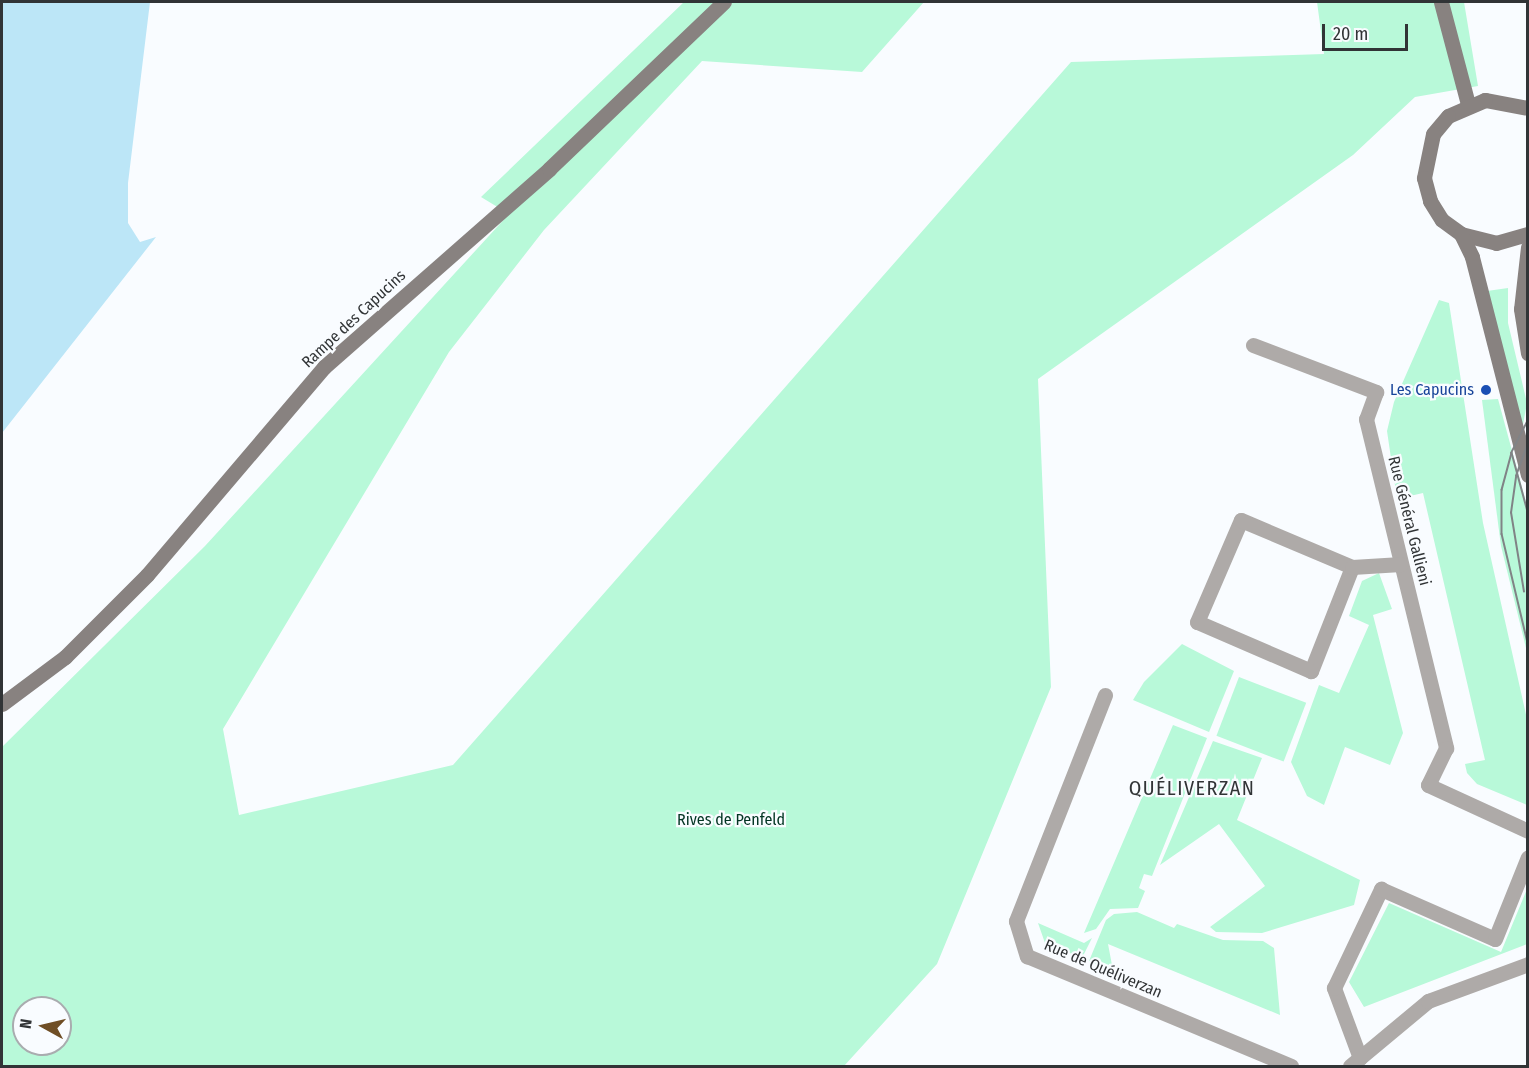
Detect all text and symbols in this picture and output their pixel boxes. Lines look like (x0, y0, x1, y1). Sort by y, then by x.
scale bar (1325, 12, 1410, 50)
text: 20 m (1333, 23, 1368, 45)
street label: Rampe des Capucins (298, 266, 410, 372)
place label: Les Capucins (1390, 380, 1474, 400)
marker: Les Capucins (1479, 383, 1493, 397)
street label: Rue Général Gallieni (1384, 454, 1434, 588)
district label: QUÉLIVERZAN (1129, 776, 1255, 800)
park label: Rives de Penfeld (677, 810, 785, 830)
street label: Rue de Quéliverzan (1041, 935, 1165, 1003)
north arrow (12, 996, 72, 1056)
text: N (16, 1018, 36, 1030)

